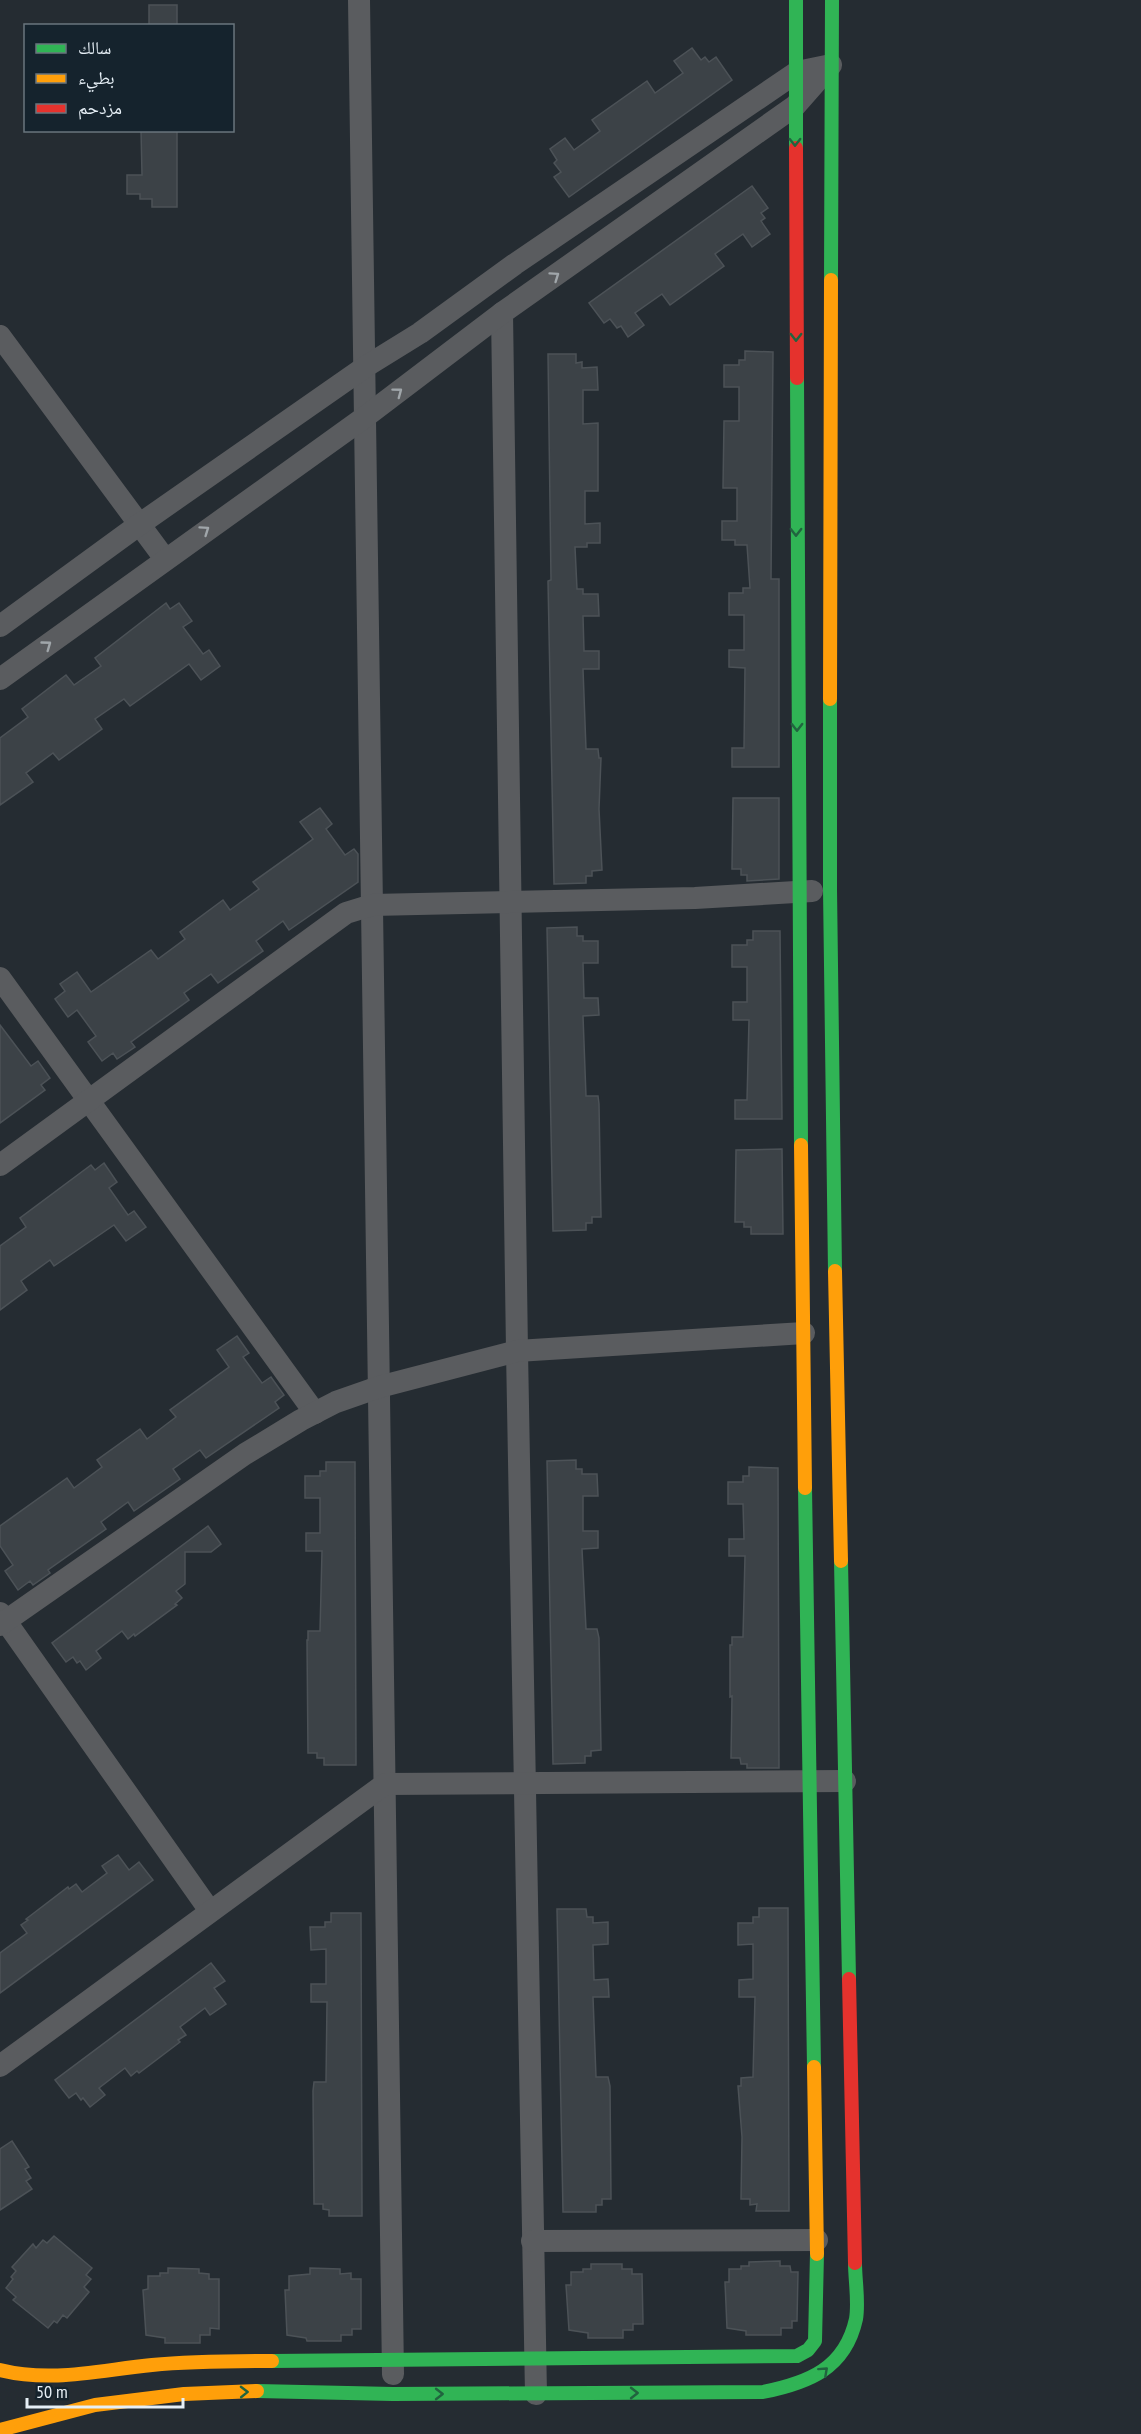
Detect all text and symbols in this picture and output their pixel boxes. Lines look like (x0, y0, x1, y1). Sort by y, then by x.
legend (24, 24, 234, 132)
text: سالك (78, 36, 111, 59)
text: بطيء (78, 66, 115, 93)
text: مزدحم (78, 96, 122, 120)
one-way arrow (789, 138, 801, 147)
one-way arrow (548, 272, 559, 283)
one-way arrow (790, 333, 802, 342)
one-way arrow (391, 388, 402, 399)
one-way arrow (199, 526, 210, 537)
one-way arrow (790, 528, 802, 537)
one-way arrow (41, 641, 52, 652)
one-way arrow (791, 723, 803, 732)
one-way arrow (817, 2367, 828, 2378)
scale bar (27, 2371, 183, 2409)
text: 50 m (36, 2380, 68, 2403)
one-way arrow (239, 2386, 248, 2398)
one-way arrow (629, 2387, 638, 2399)
one-way arrow (434, 2388, 443, 2400)

